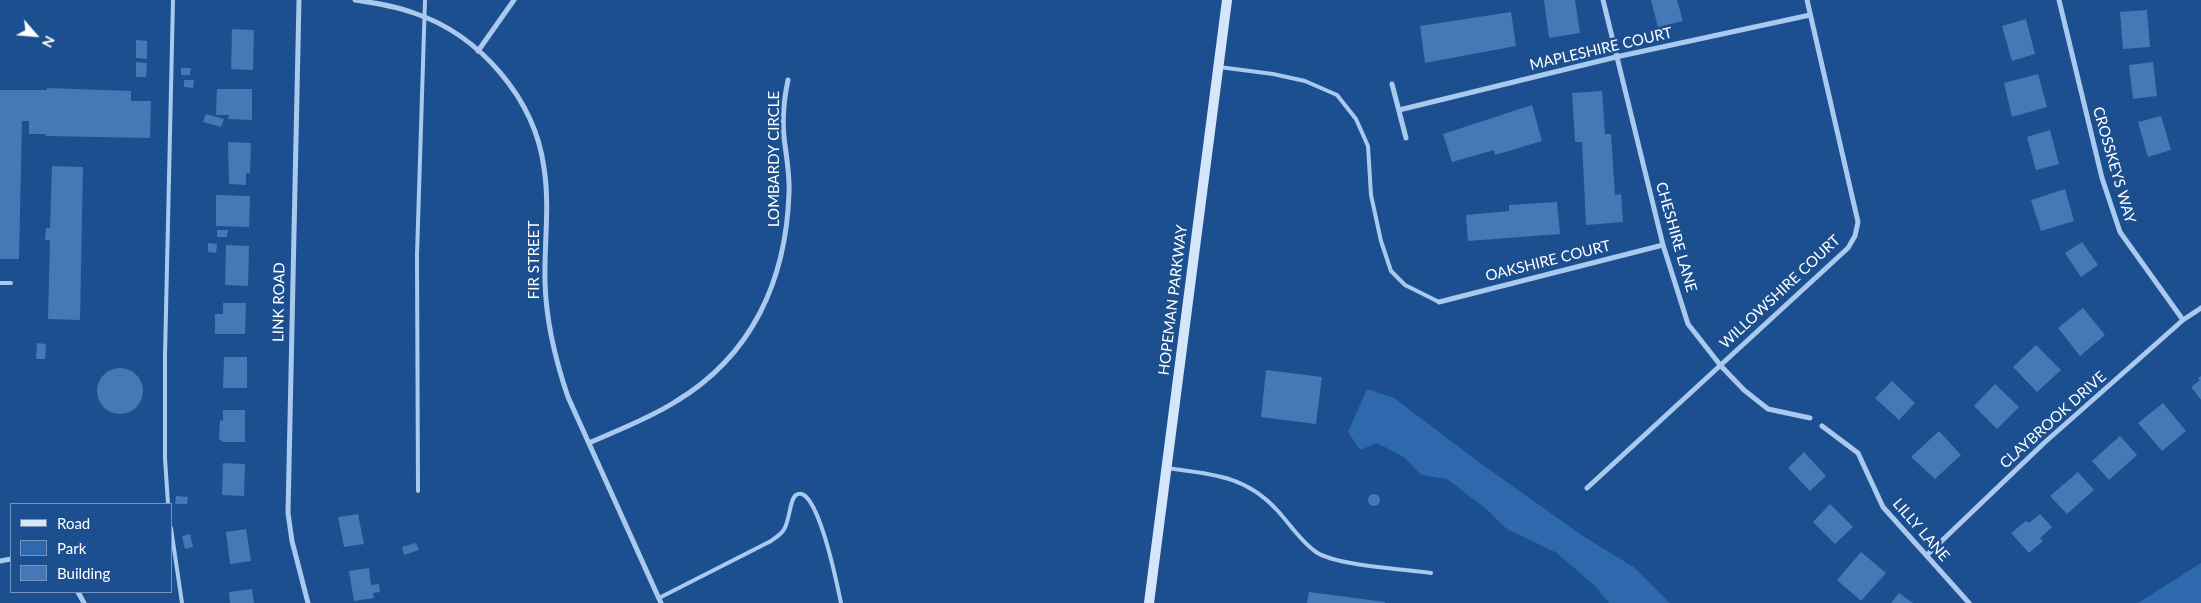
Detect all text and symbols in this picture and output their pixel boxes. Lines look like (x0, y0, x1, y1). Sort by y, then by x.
north arrow (10, 10, 60, 60)
street label: MAPLESHIRE COURT (1528, 24, 1674, 74)
text: N (39, 33, 59, 51)
street label: LOMBARDY CIRCLE (765, 91, 783, 227)
street label: CROSSKEYS WAY (2089, 105, 2139, 225)
street label: CHESHIRE LANE (1652, 180, 1700, 294)
street label: FIR STREET (525, 221, 543, 299)
street label: HOPEMAN PARKWAY (1155, 224, 1191, 376)
street label: WILLOWSHIRE COURT (1716, 231, 1844, 353)
street label: OAKSHIRE COURT (1484, 237, 1612, 285)
street label: LINK ROAD (269, 262, 289, 342)
street label: CLAYBROOK DRIVE (1996, 368, 2110, 472)
street label: LILLY LANE (1889, 495, 1953, 565)
legend (10, 503, 172, 593)
text: Road (57, 514, 90, 532)
text: Park (57, 539, 86, 557)
text: Building (57, 564, 110, 582)

